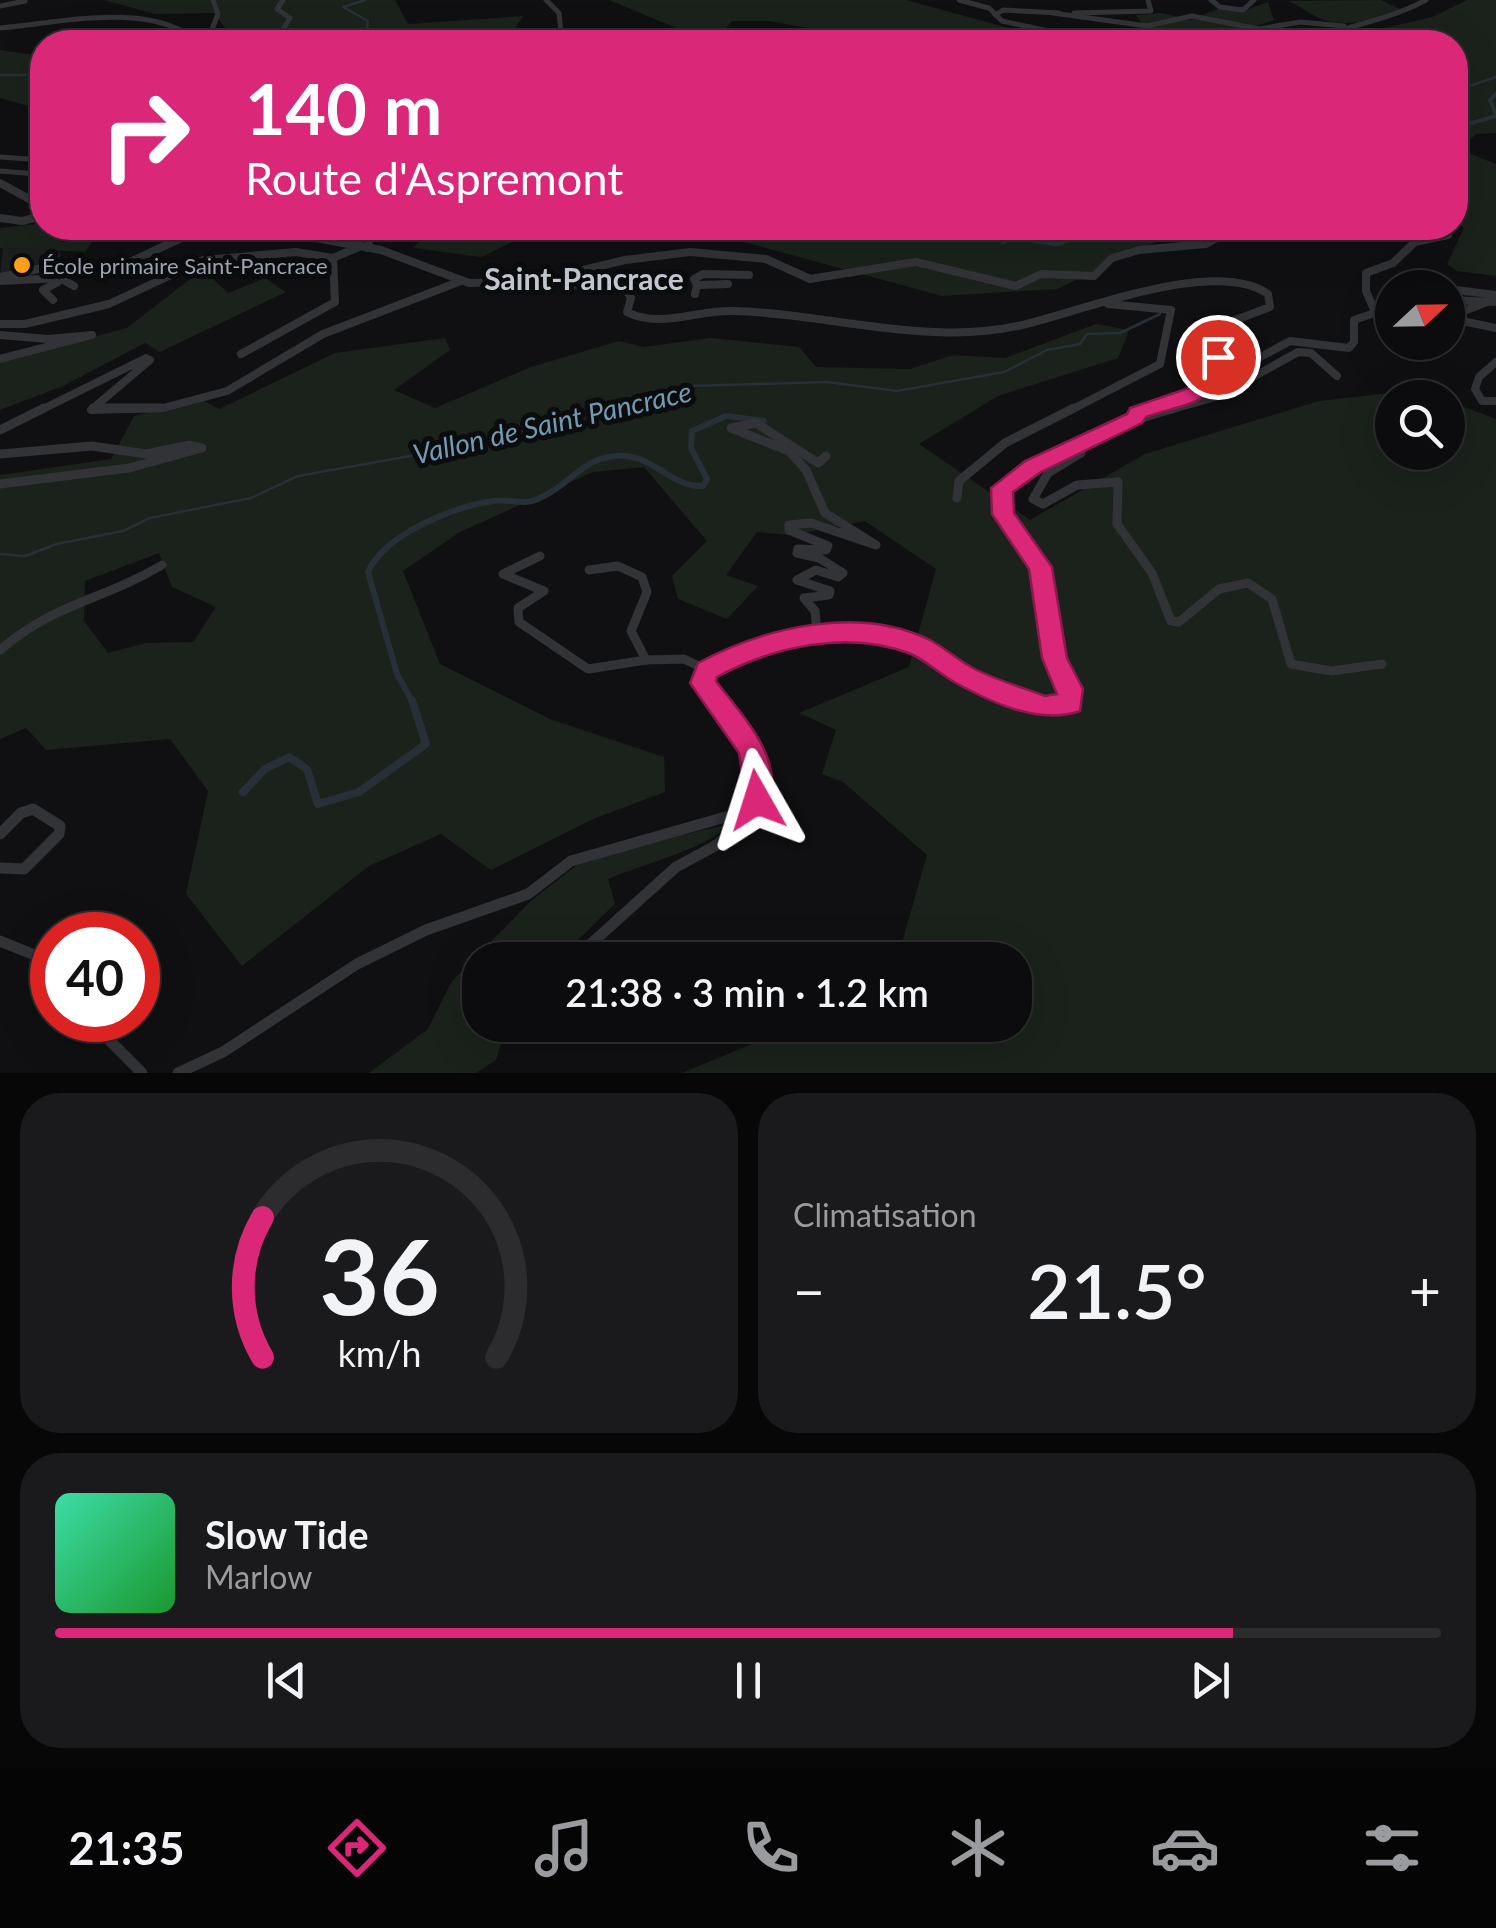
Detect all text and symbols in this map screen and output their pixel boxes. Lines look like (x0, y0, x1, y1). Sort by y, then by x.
text: 140 m (245, 66, 442, 150)
icon: right (80, 70, 210, 200)
text: Route d'Aspremont (245, 151, 623, 205)
place label: École primaire Saint-Pancrace (42, 252, 328, 279)
marker: École primaire Saint-Pancrace (11, 254, 33, 276)
district label: Saint-Pancrace (484, 260, 684, 296)
north arrow (1375, 270, 1465, 360)
map controls (1375, 270, 1465, 470)
pin (1176, 315, 1261, 400)
icon: arrive (1191, 330, 1246, 385)
water label: Vallon de Saint Pancrace (409, 373, 695, 471)
button: search (1375, 380, 1465, 470)
position arrow (705, 748, 809, 852)
speed limit sign: 40 (30, 912, 160, 1042)
text: 21:38 · 3 min · 1.2 km (565, 969, 929, 1015)
text: Climatisation (793, 1195, 977, 1234)
text: 36 (319, 1212, 439, 1337)
text: 21.5° (1027, 1245, 1207, 1335)
text: − (793, 1257, 825, 1323)
text: + (1409, 1257, 1441, 1323)
text: km/h (337, 1332, 421, 1375)
text: Slow Tide (205, 1511, 368, 1557)
text: Marlow (205, 1557, 312, 1596)
icon: previous (259, 1653, 314, 1708)
icon: pause (721, 1653, 776, 1708)
icon: next (1183, 1653, 1238, 1708)
icon: directions (322, 1813, 392, 1883)
icon: music (529, 1813, 599, 1883)
icon: phone (736, 1813, 806, 1883)
icon: climate (943, 1813, 1013, 1883)
icon: car (1150, 1813, 1220, 1883)
icon: filters (1357, 1813, 1427, 1883)
text: 21:35 (69, 1821, 185, 1875)

